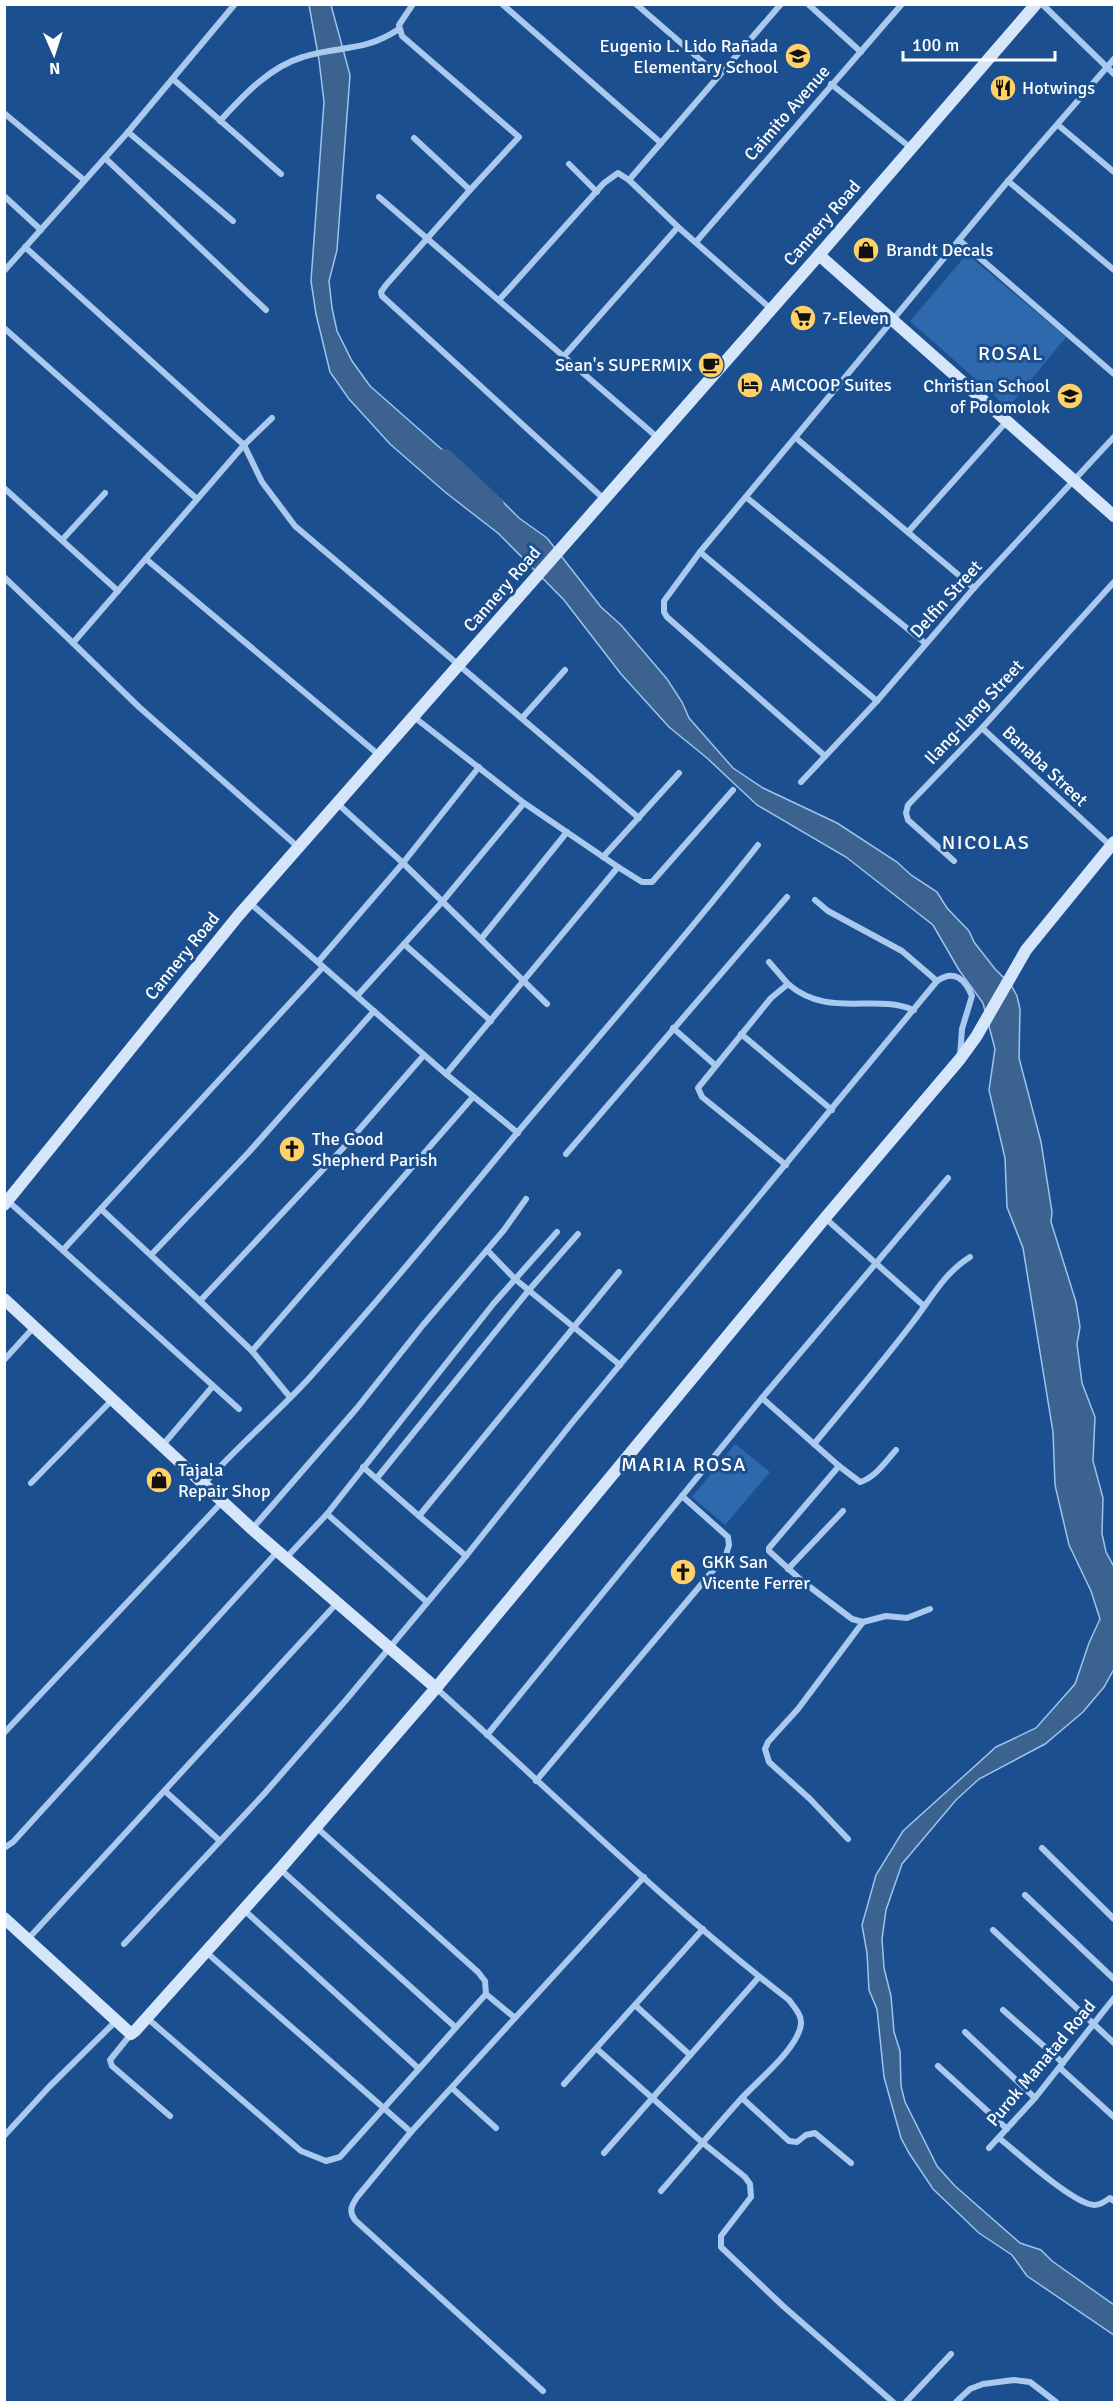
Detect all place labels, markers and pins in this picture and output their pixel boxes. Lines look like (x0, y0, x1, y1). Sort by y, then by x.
place label: Eugenio L. Lido Rañada Elementary School (600, 35, 778, 78)
school or university icon: Eugenio L. Lido Rañada Elementary School (783, 41, 813, 71)
restaurant icon: Hotwings (988, 73, 1018, 103)
place label: Hotwings (1022, 77, 1095, 99)
shop icon: Brandt Decals (851, 235, 881, 265)
place label: Brandt Decals (886, 239, 993, 261)
supermarket icon: 7-Eleven (788, 303, 818, 333)
place label: 7-Eleven (822, 307, 889, 329)
cafe icon: Sean's SUPERMIX (696, 350, 726, 380)
place label: Sean's SUPERMIX (555, 354, 692, 376)
hotel icon: AMCOOP Suites (735, 370, 765, 400)
place label: AMCOOP Suites (770, 374, 892, 396)
place label: Christian School of Polomolok (923, 375, 1050, 418)
school or university icon: Christian School of Polomolok (1055, 381, 1085, 411)
place label: The Good Shepherd Parish (312, 1128, 438, 1171)
church icon: The Good Shepherd Parish (277, 1134, 307, 1164)
place label: Tajala Repair Shop (178, 1459, 270, 1502)
shop icon: Tajala Repair Shop (144, 1465, 174, 1495)
place label: GKK San Vicente Ferrer (702, 1551, 810, 1594)
church icon: GKK San Vicente Ferrer (668, 1557, 698, 1587)

